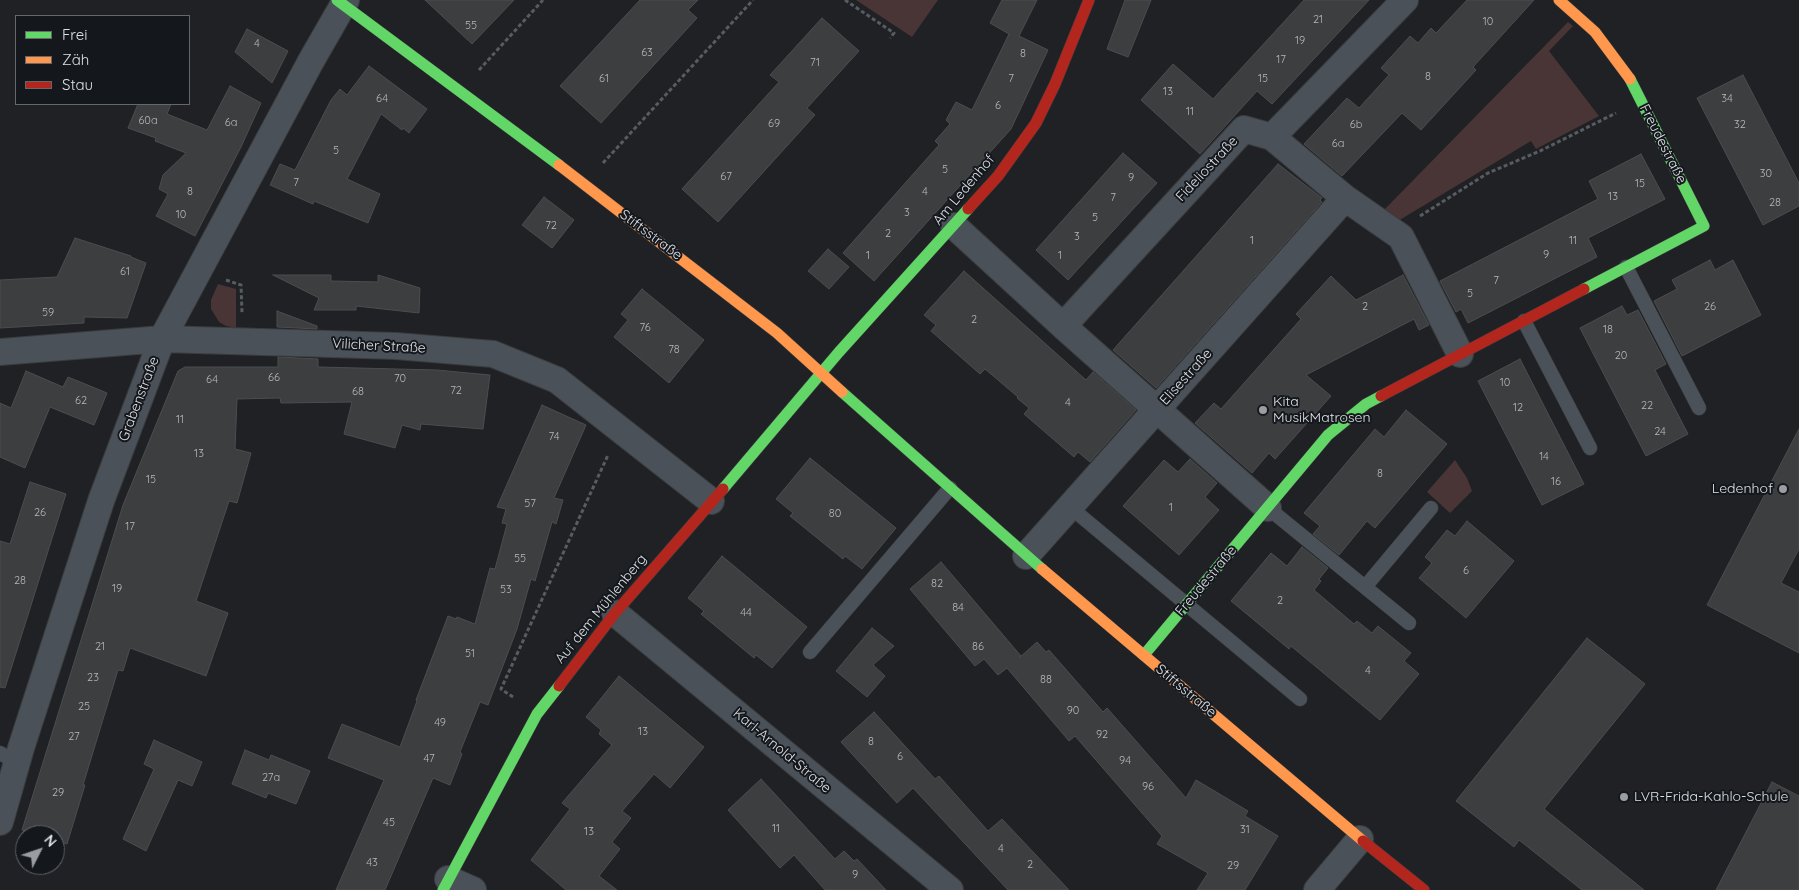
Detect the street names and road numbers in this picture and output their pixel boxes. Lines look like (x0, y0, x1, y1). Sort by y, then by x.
street label: Freudestraße (1636, 102, 1690, 186)
street label: Fideliostraße (1172, 133, 1242, 205)
street label: Am Ledenhof (930, 151, 998, 229)
street label: Stiftsstraße (617, 206, 685, 264)
street label: Vilicher Straße (332, 335, 426, 357)
street label: Elisestraße (1156, 345, 1216, 409)
street label: Grabenstraße (115, 354, 163, 444)
street label: Freudestraße (1172, 542, 1240, 620)
street label: Auf dem Mühlenberg (552, 551, 650, 667)
street label: Stiftsstraße (1152, 661, 1220, 721)
street label: Karl-Arnold-Straße (730, 705, 834, 797)

